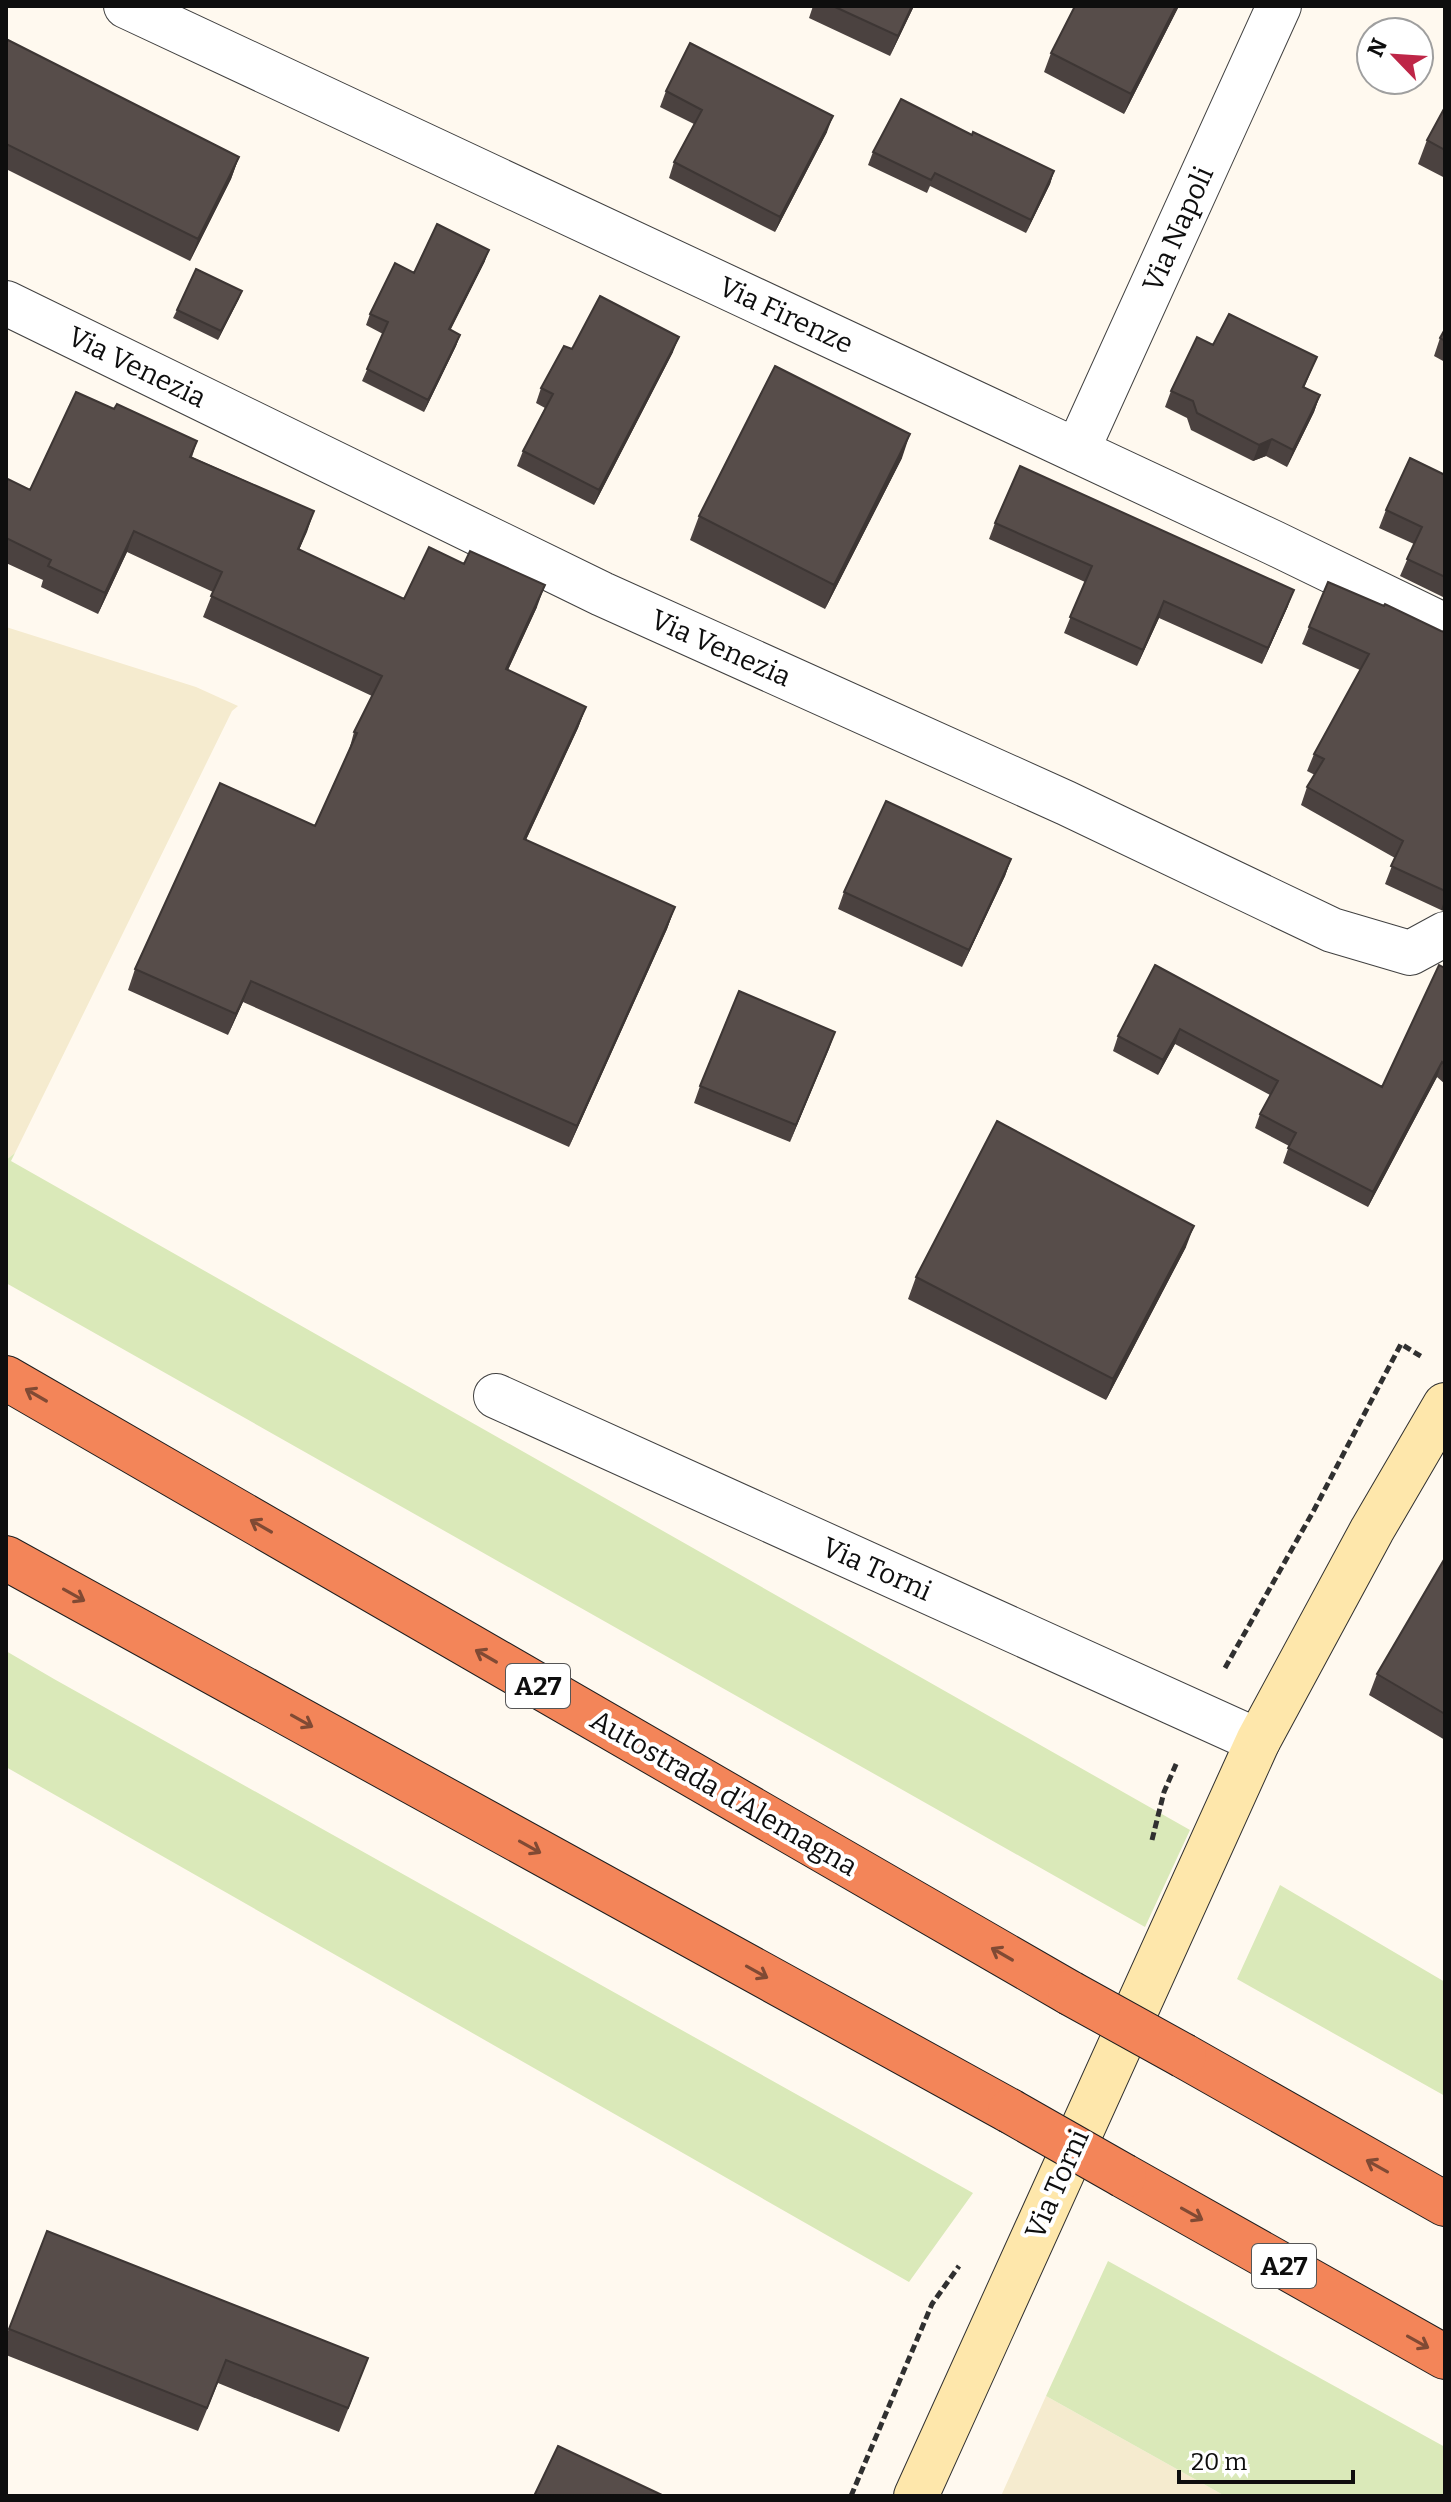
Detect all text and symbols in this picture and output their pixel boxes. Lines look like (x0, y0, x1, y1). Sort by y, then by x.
north arrow (1355, 16, 1435, 96)
text: N (1362, 34, 1393, 61)
street label: Via Napoli (1136, 161, 1220, 297)
street label: Via Firenze (714, 270, 858, 360)
street label: Via Venezia (63, 319, 211, 415)
street label: Via Venezia (646, 603, 796, 693)
one-way arrow (25, 1387, 48, 1403)
one-way arrow (250, 1518, 273, 1534)
street label: Via Torni (817, 1530, 937, 1608)
one-way arrow (62, 1588, 86, 1604)
one-way arrow (475, 1648, 499, 1663)
road number: A27 (506, 1664, 570, 1708)
street label: Autostrada d'Alemagna (585, 1703, 863, 1883)
one-way arrow (290, 1713, 313, 1729)
one-way arrow (517, 1839, 541, 1855)
one-way arrow (991, 1946, 1014, 1962)
one-way arrow (745, 1965, 769, 1980)
street label: Via Torni (1018, 2124, 1096, 2244)
one-way arrow (1366, 2158, 1389, 2174)
one-way arrow (1179, 2207, 1203, 2222)
road number: A27 (1252, 2244, 1316, 2288)
one-way arrow (1406, 2334, 1429, 2350)
scale bar (1179, 2434, 1353, 2484)
text: 20 m (1191, 2448, 1247, 2476)

